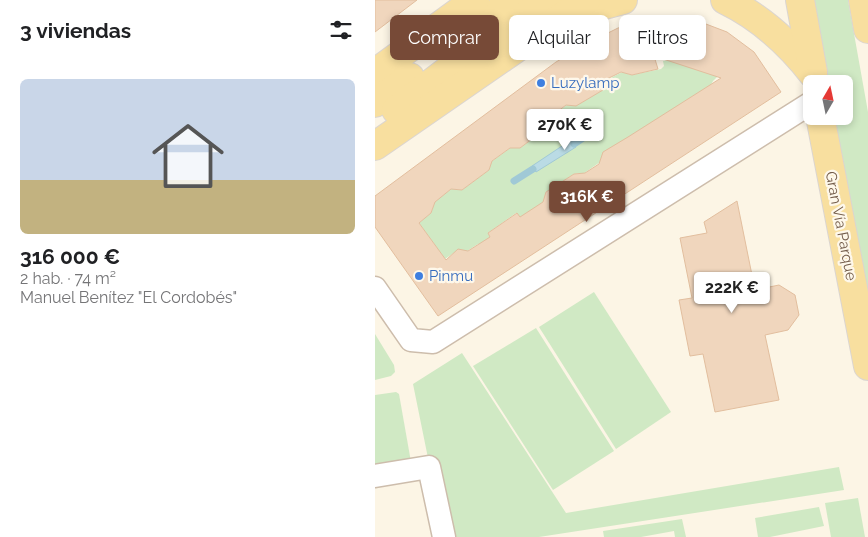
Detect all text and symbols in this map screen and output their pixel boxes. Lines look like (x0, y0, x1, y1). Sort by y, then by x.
chip: Comprar (390, 15, 499, 60)
chip: Alquilar (509, 15, 609, 60)
chip: Filtros (619, 15, 706, 60)
icon: filters (327, 16, 355, 44)
text: 3 viviendas (20, 18, 131, 43)
place label: Luzylamp (551, 74, 619, 92)
north arrow (803, 75, 853, 125)
map controls (803, 75, 853, 125)
marker: Luzylamp (535, 77, 547, 89)
pin: 270K € (524, 108, 606, 151)
icon: home (143, 111, 233, 201)
text: 270K € (538, 115, 592, 134)
street label: Gran Vía Parque (822, 170, 860, 282)
pin: 316K € (546, 180, 628, 223)
text: 316K € (560, 187, 614, 206)
text: 316 000 € (20, 244, 120, 269)
place label: Pinmu (429, 267, 473, 285)
text: 2 hab. · 74 m² (20, 269, 116, 288)
marker: Pinmu (413, 270, 425, 282)
pin: 222K € (691, 272, 773, 314)
text: 222K € (705, 278, 759, 297)
text: Manuel Benítez "El Cordobés" (20, 288, 237, 307)

